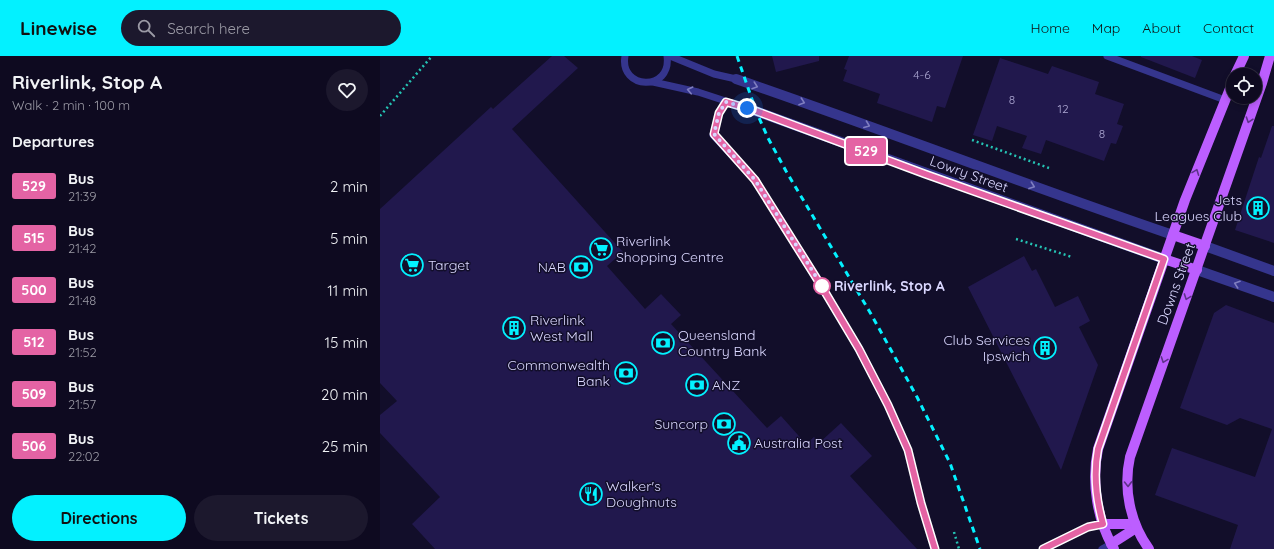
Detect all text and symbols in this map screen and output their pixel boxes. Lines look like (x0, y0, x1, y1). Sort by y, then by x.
search box (121, 10, 401, 46)
text: Linewise (20, 16, 97, 40)
icon: search (135, 17, 157, 39)
text: Search here (167, 19, 250, 38)
text: Home (1031, 19, 1070, 37)
text: Map (1092, 19, 1120, 37)
text: About (1142, 19, 1181, 37)
text: Contact (1203, 19, 1254, 37)
house number: 4-6 (913, 67, 931, 82)
map controls (1226, 68, 1262, 104)
button: locate (1226, 68, 1262, 104)
button: heart (326, 69, 368, 111)
text: Riverlink, Stop A (12, 70, 162, 94)
one-way arrow (752, 81, 759, 89)
one-way arrow (687, 86, 694, 95)
house number: 8 (1009, 92, 1015, 107)
text: Walk · 2 min · 100 m (12, 97, 130, 113)
one-way arrow (799, 97, 806, 106)
your location (737, 98, 757, 118)
house number: 12 (1057, 101, 1069, 116)
one-way arrow (1246, 116, 1254, 123)
one-way arrow (863, 121, 870, 129)
house number: 8 (1099, 126, 1105, 141)
text: Departures (12, 132, 94, 151)
line badge: 529 (843, 138, 889, 164)
text: 529 (854, 142, 878, 160)
street label: Lowry Street (927, 152, 1011, 197)
one-way arrow (1191, 168, 1199, 175)
text: Bus (68, 169, 94, 188)
text: 529 (22, 177, 46, 195)
text: 2 min (330, 177, 368, 196)
one-way arrow (1028, 181, 1035, 189)
text: 21:39 (68, 188, 97, 204)
place label: Jets Leagues Club (1154, 191, 1242, 225)
building icon: Jets Leagues Club (1245, 195, 1271, 221)
text: Bus (68, 221, 94, 240)
text: 515 (23, 229, 45, 247)
text: 5 min (330, 229, 368, 248)
place label: Riverlink Shopping Centre (616, 232, 724, 266)
supermarket icon: Riverlink Shopping Centre (588, 236, 614, 262)
text: 21:42 (68, 240, 97, 256)
street label: Downs Street (1153, 240, 1199, 327)
supermarket icon: Target (399, 252, 425, 278)
bank icon: NAB (568, 254, 594, 280)
place label: Target (428, 256, 470, 274)
place label: NAB (538, 258, 566, 276)
text: Bus (68, 273, 94, 292)
marker: Riverlink, Stop A (813, 277, 831, 295)
place label: Riverlink, Stop A (834, 277, 945, 295)
one-way arrow (1234, 280, 1241, 289)
text: 500 (21, 281, 47, 299)
text: 11 min (327, 281, 368, 300)
text: 21:48 (68, 292, 96, 308)
one-way arrow (1183, 293, 1192, 300)
place label: Riverlink West Mall (530, 311, 593, 345)
building icon: Riverlink West Mall (501, 315, 527, 341)
text: Bus (68, 325, 94, 344)
place label: Queensland Country Bank (678, 326, 767, 360)
bank icon: Queensland Country Bank (650, 330, 676, 356)
place label: Club Services Ipswich (943, 331, 1030, 365)
text: 512 (23, 333, 45, 351)
text: 15 min (325, 333, 368, 352)
building icon: Club Services Ipswich (1032, 335, 1058, 361)
text: 21:52 (68, 344, 97, 360)
place label: Commonwealth Bank (507, 356, 610, 390)
one-way arrow (1160, 356, 1169, 363)
bank icon: Commonwealth Bank (613, 360, 639, 386)
bank icon: ANZ (684, 372, 710, 398)
place label: ANZ (712, 376, 740, 394)
text: Bus (68, 377, 94, 396)
text: 509 (22, 385, 46, 403)
text: 20 min (321, 385, 368, 404)
text: 21:57 (68, 396, 96, 412)
bank icon: Suncorp (711, 411, 737, 437)
place label: Suncorp (654, 415, 708, 433)
text: Bus (68, 429, 94, 448)
public building icon: Australia Post (726, 430, 752, 456)
place label: Australia Post (754, 434, 843, 452)
text: 506 (22, 437, 46, 455)
text: 25 min (322, 437, 368, 456)
text: 22:02 (68, 448, 100, 464)
place label: Walker's Doughnuts (606, 477, 677, 511)
restaurant icon: Walker's Doughnuts (578, 481, 604, 507)
one-way arrow (1124, 481, 1132, 487)
button: Directions (12, 495, 186, 541)
button: Tickets (194, 495, 368, 541)

